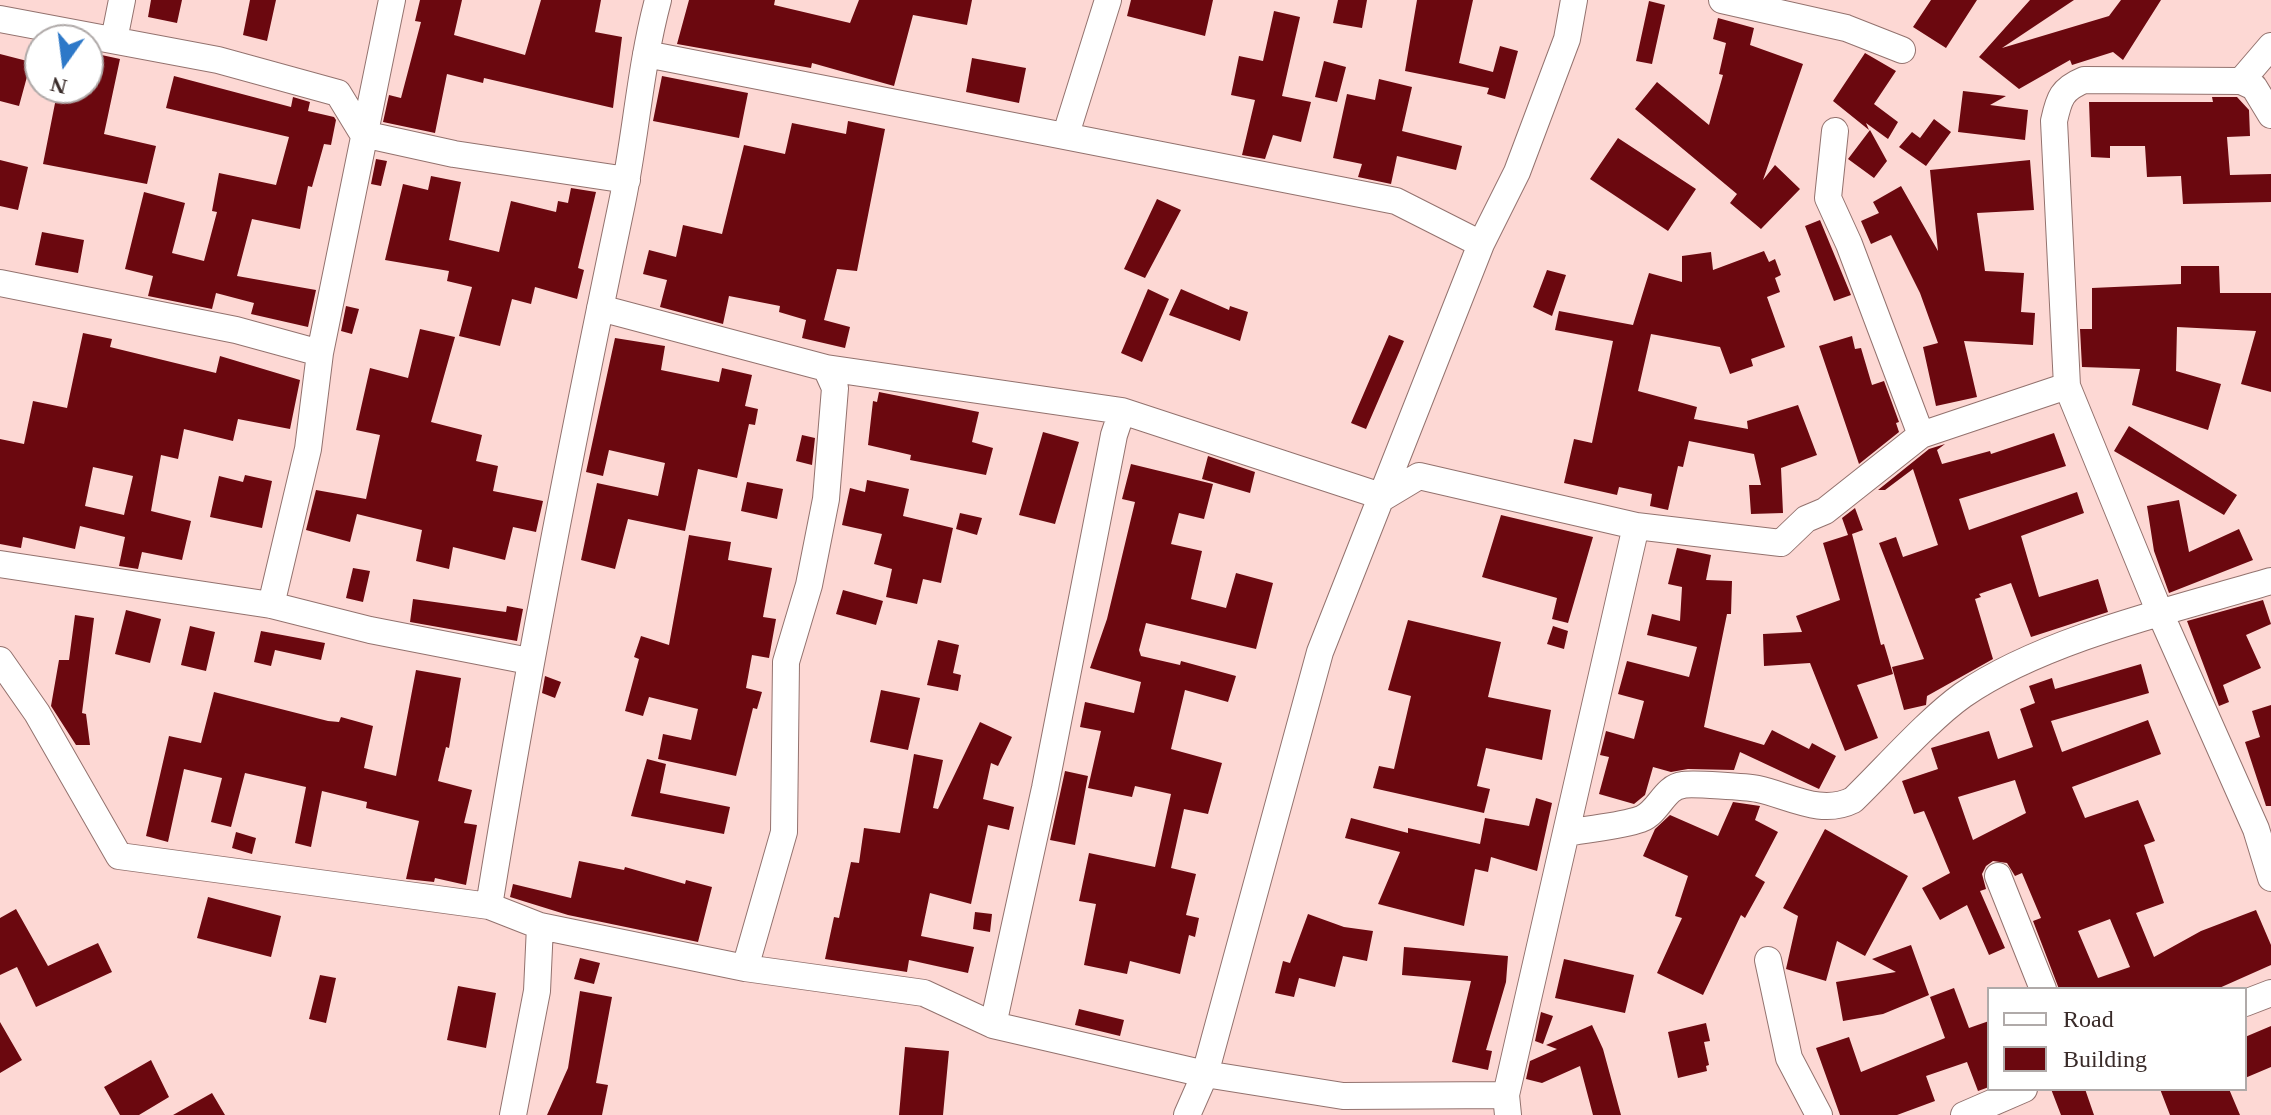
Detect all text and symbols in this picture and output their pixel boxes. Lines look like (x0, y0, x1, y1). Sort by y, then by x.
north arrow (24, 24, 104, 104)
text: N (48, 72, 69, 100)
legend (1987, 987, 2247, 1091)
text: Road (2063, 1006, 2114, 1032)
text: Building (2063, 1046, 2147, 1072)

